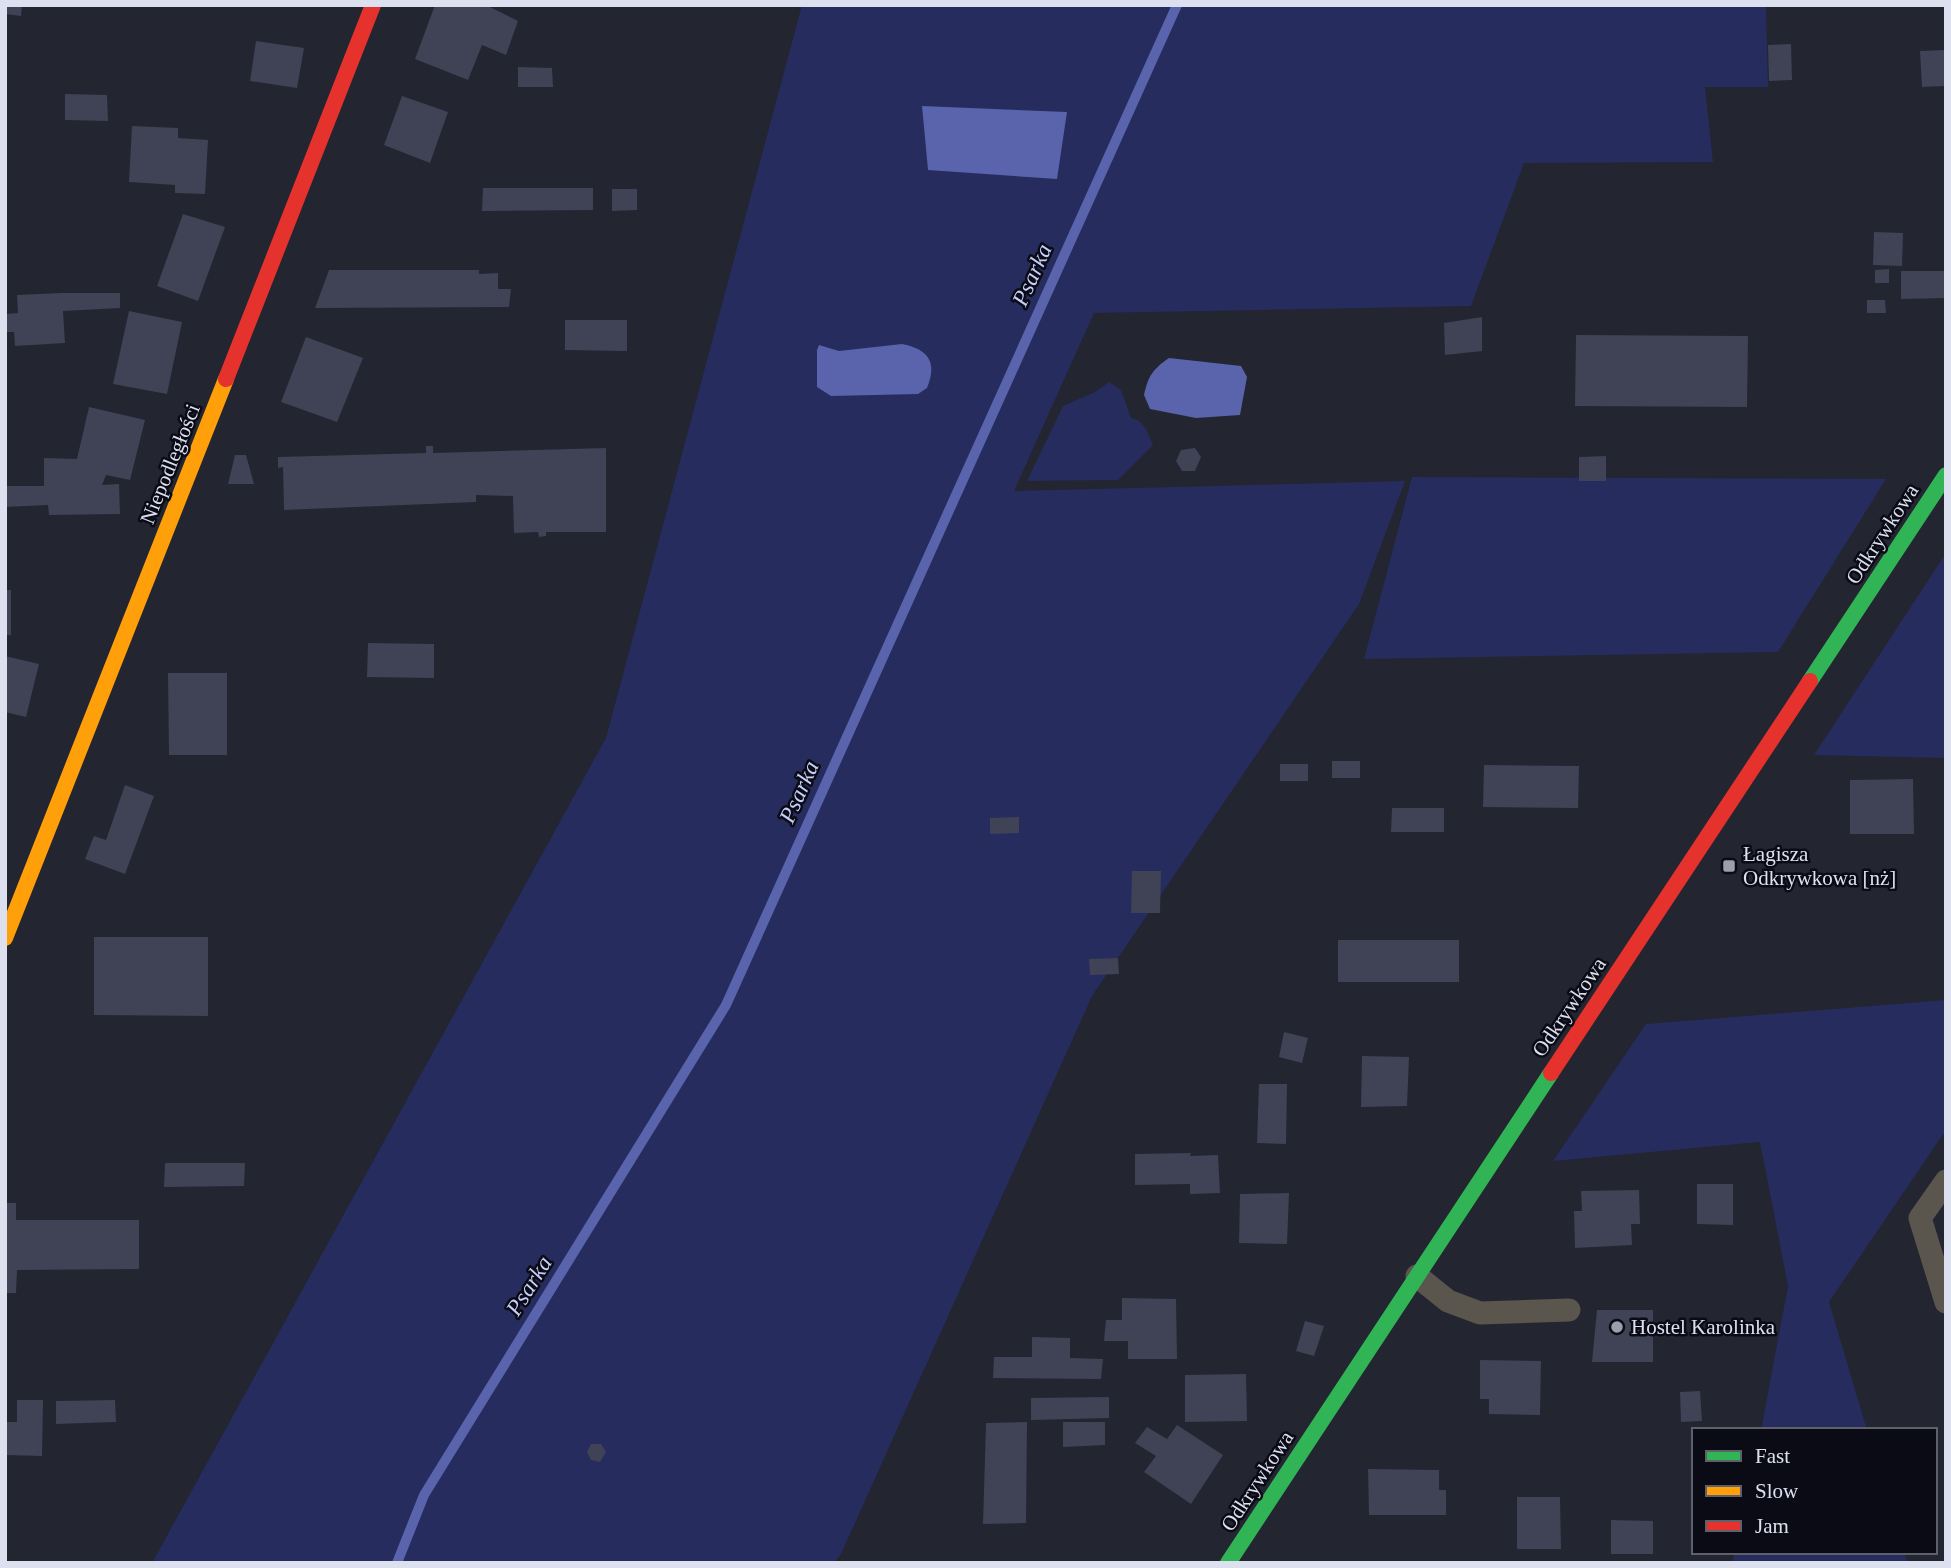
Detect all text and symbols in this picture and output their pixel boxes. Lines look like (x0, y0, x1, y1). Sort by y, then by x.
water label: Psarka (1007, 240, 1057, 311)
street label: Niepodległości (135, 400, 205, 527)
street label: Odkrywkowa (1841, 479, 1924, 588)
water label: Psarka (774, 757, 824, 828)
place label: Łagisza Odkrywkowa [nż] (1743, 842, 1896, 890)
marker: Łagisza Odkrywkowa [nż] (1721, 858, 1737, 874)
street label: Odkrywkowa (1527, 952, 1611, 1061)
water label: Psarka (501, 1252, 557, 1321)
place label: Hostel Karolinka (1631, 1315, 1776, 1339)
marker: Hostel Karolinka (1609, 1319, 1625, 1335)
street label: Odkrywkowa (1216, 1426, 1299, 1535)
legend (1692, 1428, 1937, 1554)
text: Fast (1755, 1444, 1790, 1468)
text: Slow (1755, 1479, 1799, 1503)
text: Jam (1755, 1514, 1789, 1538)

